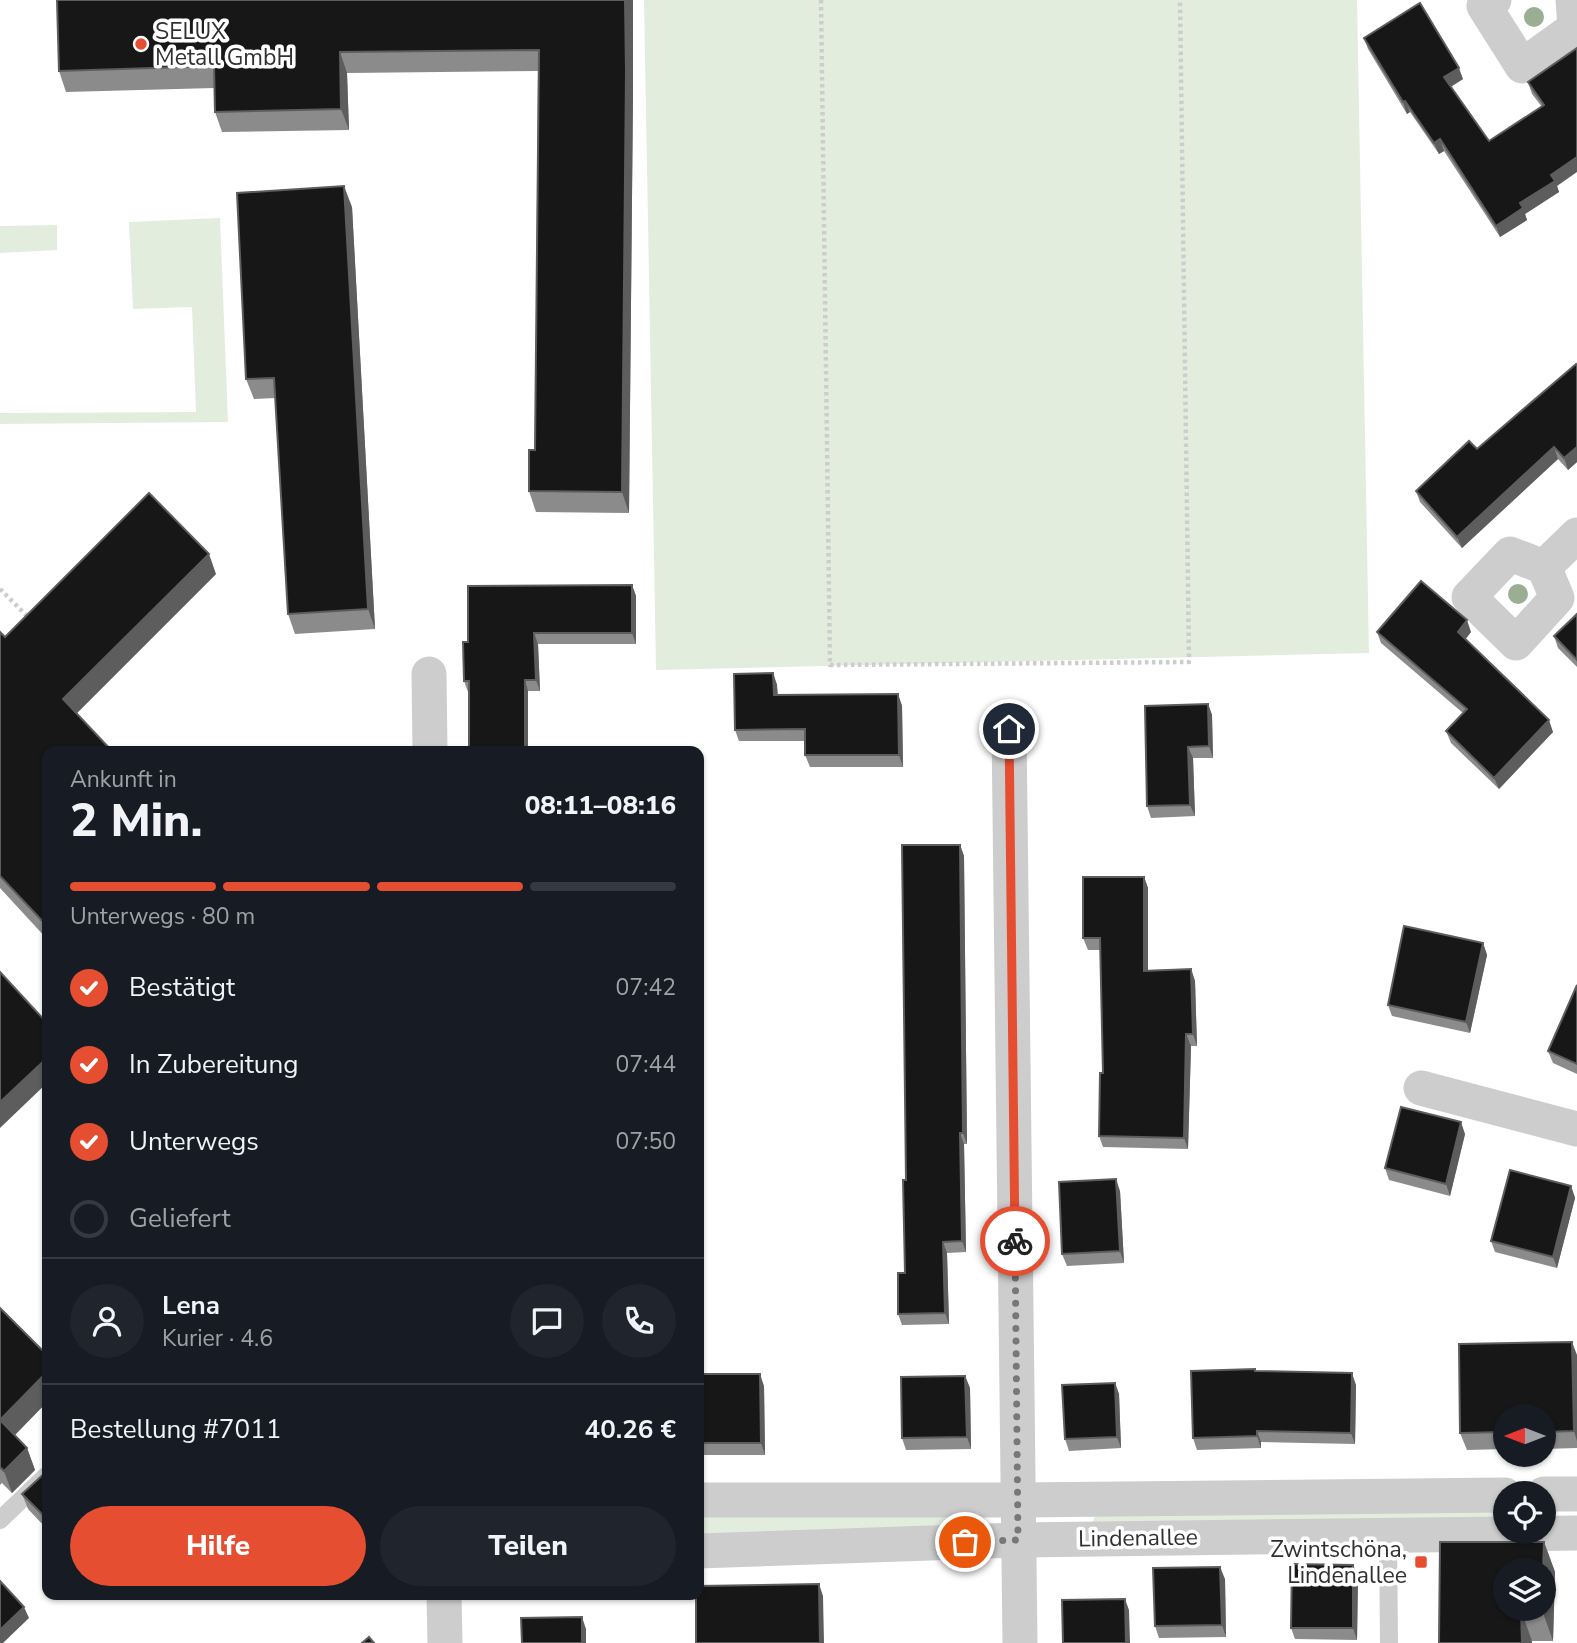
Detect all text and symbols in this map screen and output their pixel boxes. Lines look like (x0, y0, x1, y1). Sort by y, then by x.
place label: SELUX Metall GmbH (155, 16, 294, 73)
marker: SELUX Metall GmbH (133, 36, 149, 52)
pin (979, 699, 1039, 759)
icon: home (990, 710, 1028, 748)
text: Ankunft in (70, 764, 177, 795)
text: 08:11–08:16 (525, 788, 676, 823)
text: 2 Min. (70, 789, 202, 852)
text: Unterwegs · 80 m (70, 901, 255, 932)
icon: check (70, 969, 108, 1007)
text: Bestätigt (129, 970, 235, 1005)
text: 07:42 (616, 972, 676, 1003)
icon: check (70, 1046, 108, 1084)
text: In Zubereitung (129, 1047, 298, 1082)
text: 07:44 (616, 1049, 676, 1080)
icon: check (70, 1123, 108, 1161)
text: Unterwegs (129, 1124, 259, 1159)
text: 07:50 (616, 1126, 676, 1157)
text: Geliefert (129, 1201, 230, 1236)
courier (980, 1206, 1050, 1276)
icon: bike (996, 1222, 1034, 1260)
button: person (70, 1284, 144, 1358)
button: chat (510, 1284, 584, 1358)
button: phone (602, 1284, 676, 1358)
text: Lena (162, 1288, 220, 1323)
text: Kurier · 4.6 (162, 1323, 273, 1354)
north arrow (1493, 1404, 1556, 1466)
map controls (1493, 1404, 1556, 1621)
text: Bestellung #7011 (70, 1412, 281, 1447)
text: 40.26 € (585, 1412, 676, 1447)
button: locate (1493, 1481, 1556, 1544)
button: Hilfe (70, 1506, 366, 1586)
button: Teilen (380, 1506, 676, 1586)
pin (935, 1512, 995, 1572)
street label: Lindenallee (1078, 1521, 1198, 1555)
icon: bag (946, 1523, 984, 1561)
place label: Zwintschöna, Lindenallee (1270, 1534, 1407, 1591)
marker: Zwintschöna, Lindenallee (1413, 1554, 1429, 1570)
button: layers (1493, 1558, 1556, 1621)

